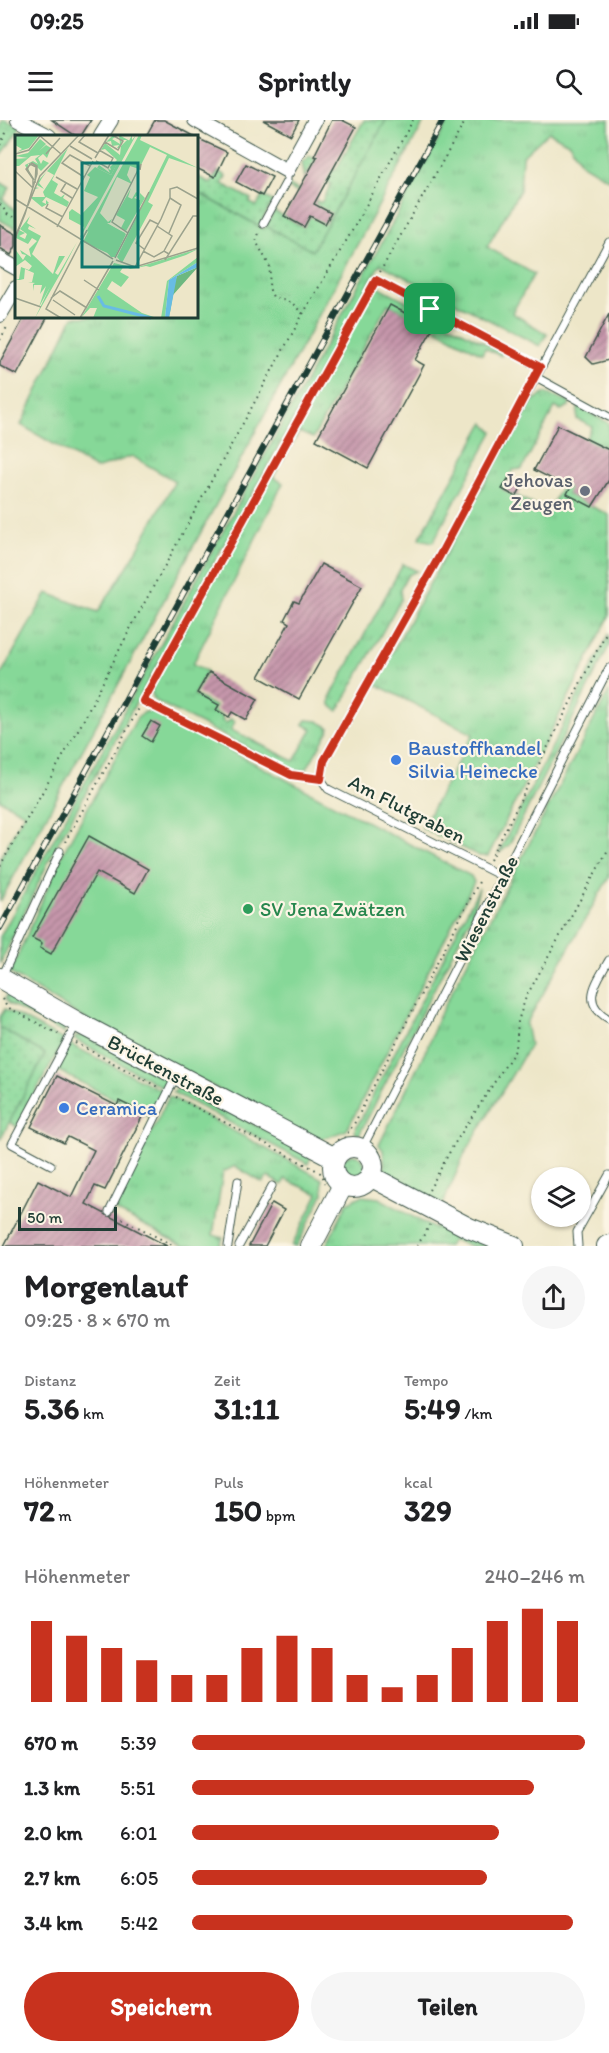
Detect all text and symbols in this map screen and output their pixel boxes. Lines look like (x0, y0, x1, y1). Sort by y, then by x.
text: 09:25 (30, 8, 84, 35)
icon: menu (24, 65, 57, 98)
text: Sprintly (258, 65, 351, 98)
icon: search (552, 65, 585, 98)
inset map (15, 135, 198, 318)
pin (404, 283, 455, 334)
icon: arrive (413, 292, 446, 325)
place label: Jehovas Zeugen (504, 468, 573, 515)
marker: Jehovas Zeugen (578, 484, 592, 498)
place label: Baustoffhandel Silvia Heinecke (408, 736, 542, 783)
marker: Baustoffhandel Silvia Heinecke (389, 753, 403, 767)
street label: Am Flutgraben (345, 769, 469, 849)
street label: Wiesenstraße (449, 851, 523, 967)
place label: SV Jena Zwätzen (260, 897, 405, 921)
marker: SV Jena Zwätzen (241, 902, 255, 916)
street label: Brückenstraße (104, 1029, 228, 1111)
place label: Ceramica (76, 1096, 158, 1120)
marker: Ceramica (57, 1101, 71, 1115)
map controls (531, 1167, 591, 1227)
button: layers (531, 1167, 591, 1227)
scale bar (18, 1204, 117, 1232)
text: 50 m (27, 1208, 62, 1227)
text: Morgenlauf (24, 1266, 188, 1305)
button: share (522, 1266, 585, 1329)
text: 09:25 · 8 × 670 m (24, 1308, 170, 1332)
text: Distanz (24, 1371, 76, 1390)
text: Zeit (214, 1371, 241, 1390)
text: Tempo (404, 1371, 449, 1390)
text: 5.36 (24, 1390, 79, 1427)
text: 31:11 (214, 1390, 279, 1427)
text: 5:49 (404, 1390, 461, 1427)
text: km (79, 1404, 104, 1423)
text: /km (461, 1404, 492, 1423)
text: Höhenmeter (24, 1473, 109, 1492)
text: Puls (214, 1473, 244, 1492)
text: kcal (404, 1473, 432, 1492)
text: 72 (24, 1492, 55, 1529)
text: 150 (214, 1492, 262, 1529)
text: 329 (404, 1492, 452, 1529)
text: m (55, 1506, 72, 1525)
text: bpm (262, 1506, 295, 1525)
text: Höhenmeter (24, 1564, 130, 1588)
text: 240–246 m (485, 1564, 585, 1588)
text: 670 m (24, 1731, 78, 1755)
text: 5:39 (120, 1731, 157, 1755)
text: 1.3 km (24, 1776, 80, 1800)
text: 5:51 (120, 1776, 155, 1800)
text: 2.0 km (24, 1821, 83, 1845)
text: 6:01 (120, 1821, 157, 1845)
text: 2.7 km (24, 1866, 80, 1890)
text: 6:05 (120, 1866, 158, 1890)
text: 3.4 km (24, 1911, 83, 1935)
text: 5:42 (120, 1911, 158, 1935)
button: Speichern (24, 1972, 299, 2041)
button: Teilen (311, 1972, 585, 2041)

